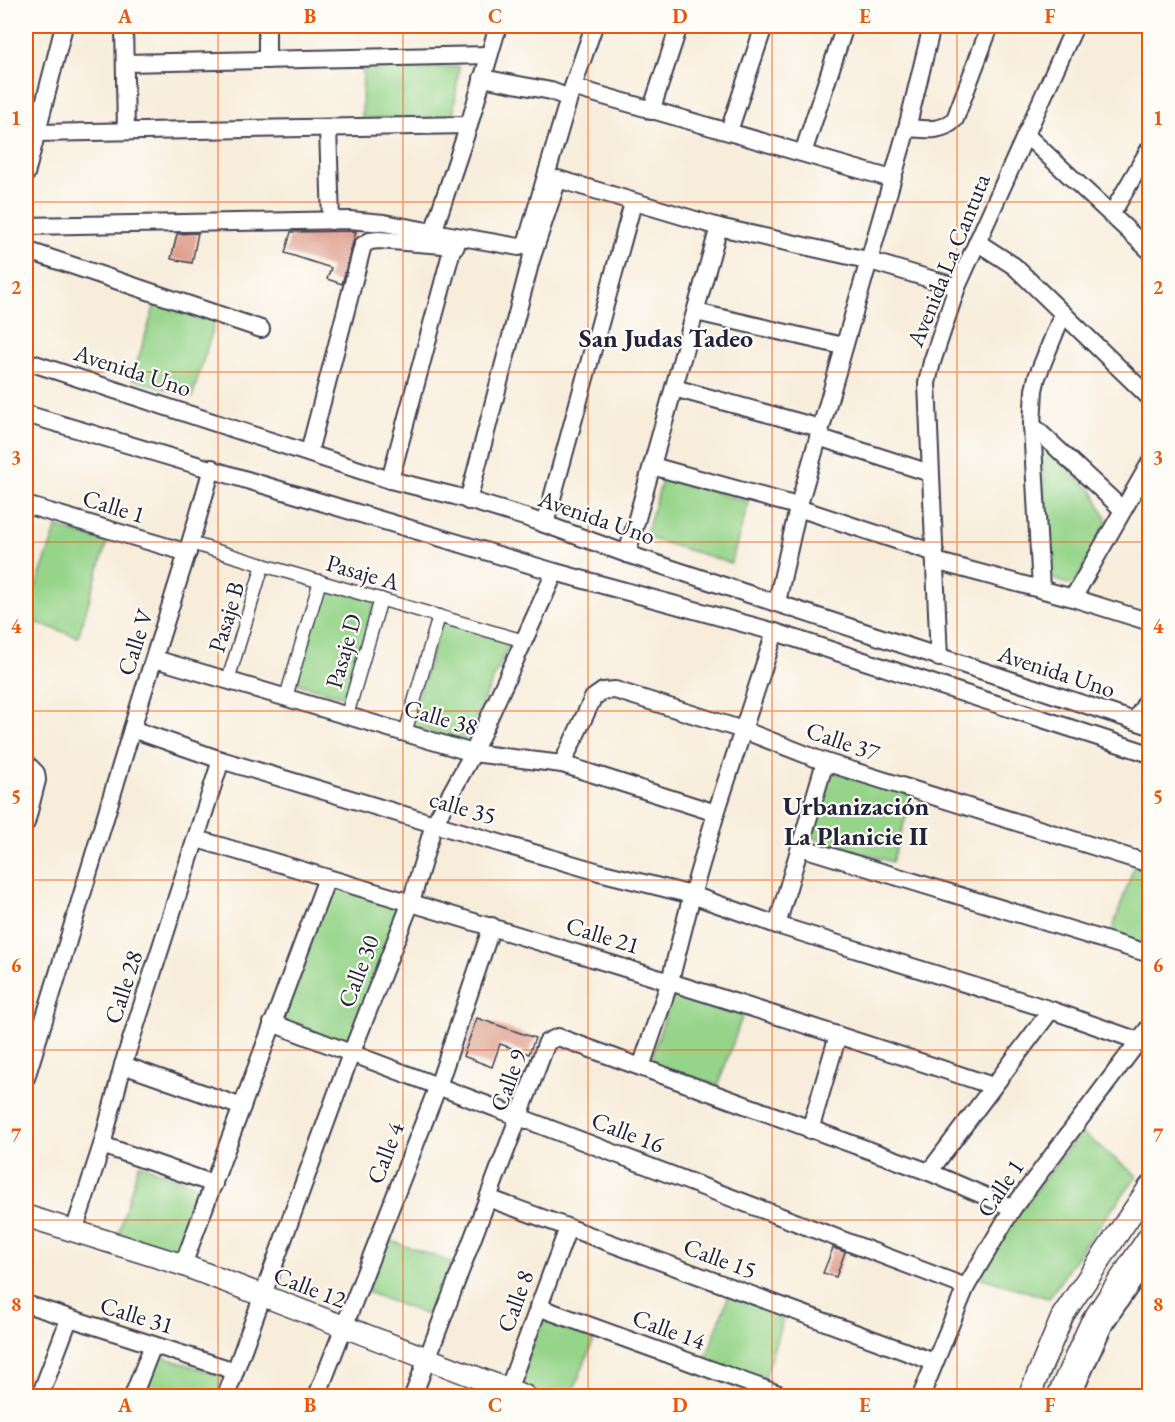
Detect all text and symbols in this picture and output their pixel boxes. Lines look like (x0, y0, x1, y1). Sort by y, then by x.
text: A (117, 3, 133, 29)
text: B (304, 3, 316, 29)
text: C (488, 3, 502, 29)
text: D (672, 3, 688, 29)
text: E (859, 3, 871, 29)
text: F (1045, 3, 1056, 29)
text: 1 (11, 105, 21, 131)
text: 1 (1153, 105, 1163, 131)
street label: Avenida La Cantuta (899, 168, 997, 352)
text: 2 (11, 274, 22, 300)
text: 2 (1153, 274, 1164, 300)
district label: San Judas Tadeo (579, 321, 753, 355)
street label: Avenida Uno (69, 336, 196, 404)
text: 3 (11, 444, 21, 470)
text: 3 (1153, 444, 1163, 470)
street label: Calle 1 (79, 482, 149, 530)
street label: Avenida Uno (534, 482, 660, 551)
street label: Pasaje A (323, 547, 404, 597)
street label: Pasaje B (201, 578, 251, 656)
street label: Calle V (110, 604, 161, 679)
street label: Pasaje D (318, 610, 368, 692)
text: 4 (11, 613, 22, 639)
text: 4 (1153, 613, 1164, 639)
street label: Avenida Uno (993, 637, 1120, 705)
street label: Calle 38 (401, 692, 481, 742)
street label: Calle 37 (802, 714, 884, 768)
text: 5 (11, 783, 21, 809)
street label: calle 35 (426, 783, 500, 831)
text: 5 (1153, 783, 1163, 809)
district label: Urbanización La Planicie II (783, 789, 930, 853)
street label: Calle 21 (562, 909, 644, 961)
street label: Calle 30 (330, 930, 386, 1012)
street label: Calle 28 (97, 946, 149, 1028)
text: 6 (11, 952, 22, 978)
text: 6 (1153, 952, 1164, 978)
street label: Calle 9 (483, 1044, 534, 1115)
street label: Calle 16 (587, 1104, 669, 1160)
street label: Calle 4 (359, 1117, 411, 1188)
text: 7 (11, 1122, 22, 1148)
text: 7 (1153, 1122, 1164, 1148)
street label: Calle 1 (969, 1153, 1031, 1223)
street label: Calle 15 (679, 1231, 761, 1285)
street label: Calle 12 (269, 1259, 351, 1315)
street label: Calle 8 (490, 1266, 540, 1336)
street label: Calle 31 (96, 1289, 178, 1341)
text: 8 (11, 1291, 21, 1317)
text: 8 (1153, 1291, 1163, 1317)
street label: Calle 14 (628, 1302, 710, 1357)
text: A (117, 1392, 133, 1418)
text: B (304, 1392, 316, 1418)
text: C (488, 1392, 502, 1418)
text: D (672, 1392, 688, 1418)
text: E (859, 1392, 871, 1418)
text: F (1045, 1392, 1056, 1418)

